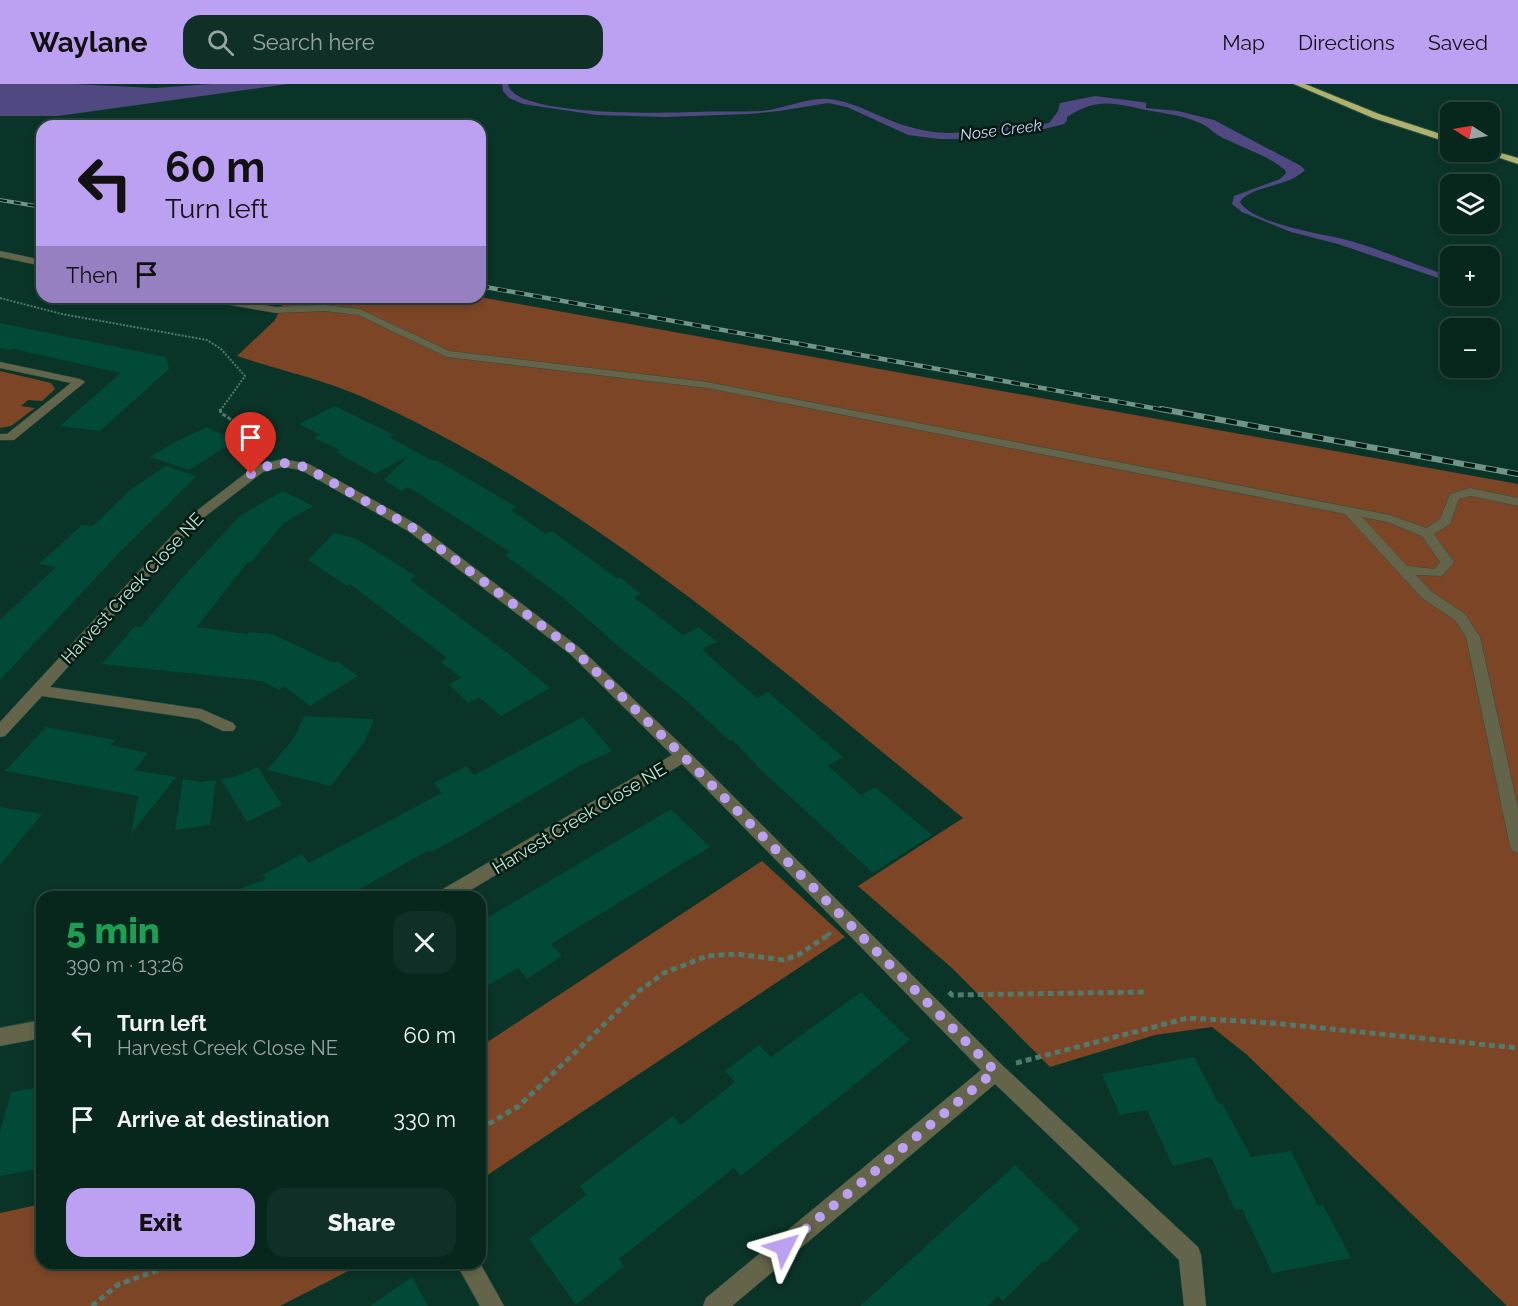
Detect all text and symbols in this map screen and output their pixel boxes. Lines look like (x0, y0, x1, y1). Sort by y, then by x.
search box (183, 15, 603, 69)
text: Waylane (30, 26, 147, 59)
icon: search (204, 26, 237, 59)
text: Search here (252, 29, 375, 55)
text: Map (1222, 30, 1265, 55)
text: Directions (1298, 30, 1395, 55)
text: Saved (1428, 30, 1488, 55)
north arrow (1440, 102, 1500, 162)
map controls (1440, 102, 1500, 378)
water label: Nose Creek (959, 116, 1043, 144)
text: 60 m (165, 143, 265, 192)
icon: left (66, 144, 144, 222)
button: layers (1440, 174, 1500, 234)
text: Turn left (165, 193, 268, 224)
button: + (1440, 246, 1500, 306)
icon: arrive (130, 258, 163, 291)
text: Then (66, 262, 118, 288)
button: − (1440, 318, 1500, 378)
pin (225, 412, 276, 474)
icon: arrive (234, 421, 267, 454)
street label: Harvest Creek Close NE (57, 508, 207, 668)
street label: Harvest Creek Close NE (488, 758, 670, 878)
text: 5 min (66, 909, 160, 951)
button: close (393, 911, 456, 974)
text: 390 m · 13:26 (66, 953, 184, 977)
text: Turn left (117, 1010, 207, 1036)
icon: left (66, 1019, 99, 1052)
text: 60 m (403, 1022, 456, 1048)
text: Harvest Creek Close NE (117, 1036, 338, 1060)
icon: arrive (66, 1103, 99, 1136)
text: Arrive at destination (117, 1106, 330, 1132)
text: 330 m (393, 1106, 456, 1132)
button: Exit (66, 1188, 255, 1257)
button: Share (267, 1188, 456, 1257)
position arrow (752, 1215, 816, 1279)

